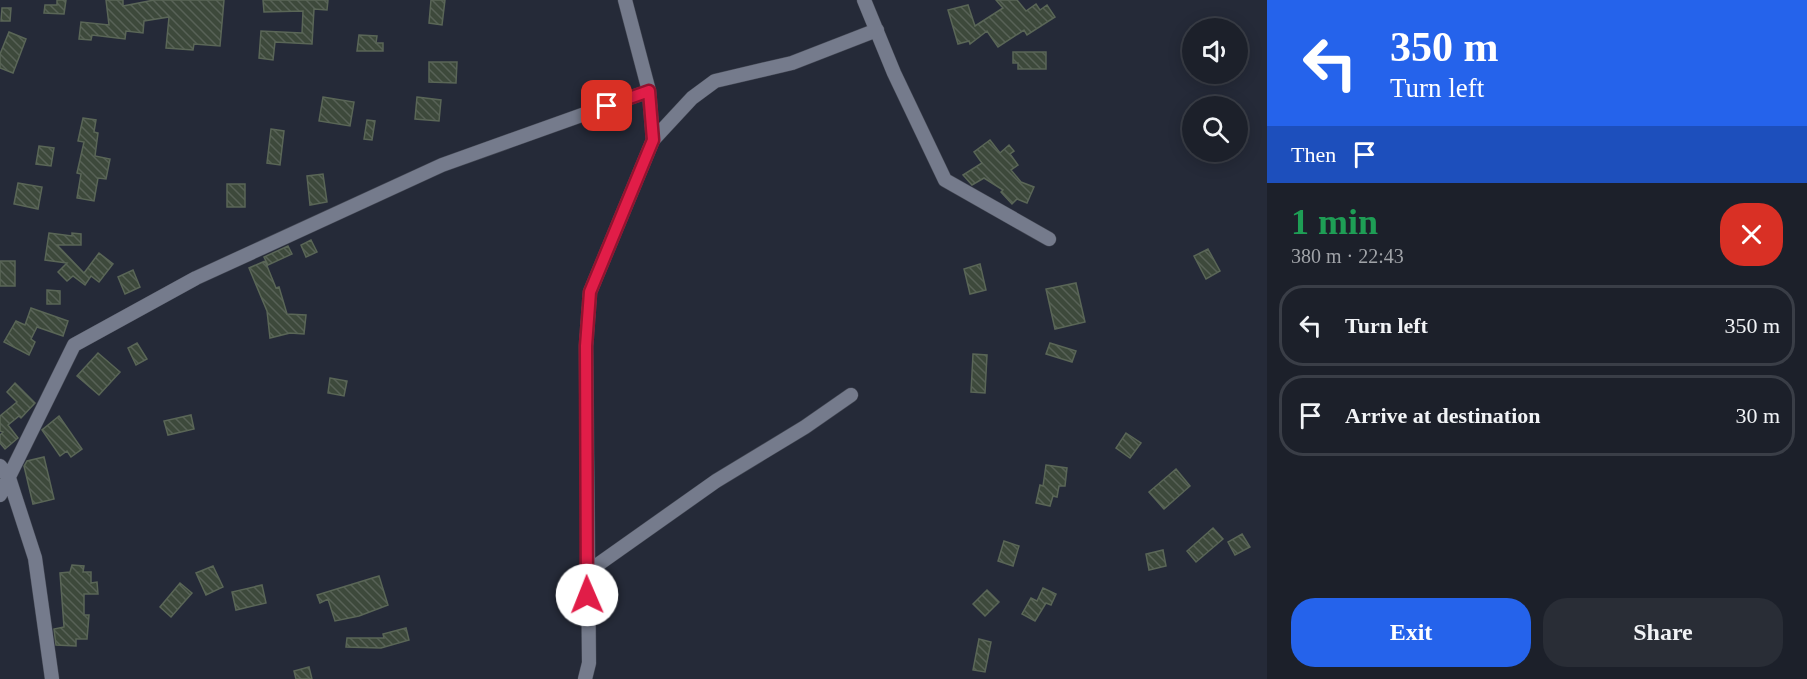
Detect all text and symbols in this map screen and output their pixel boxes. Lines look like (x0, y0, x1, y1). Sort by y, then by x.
map controls (1182, 18, 1248, 162)
button: sound (1182, 18, 1248, 84)
icon: left (1291, 24, 1369, 102)
text: 350 m (1390, 24, 1499, 70)
text: Turn left (1390, 73, 1484, 103)
pin (581, 80, 632, 131)
icon: arrive (590, 89, 623, 122)
button: search (1182, 96, 1248, 162)
icon: arrive (1348, 138, 1381, 171)
text: Then (1291, 142, 1336, 167)
text: 1 min (1291, 202, 1378, 242)
button: close (1720, 203, 1783, 266)
text: 380 m · 22:43 (1291, 245, 1404, 267)
icon: left (1294, 309, 1327, 342)
text: Turn left (1345, 313, 1428, 338)
text: 350 m (1724, 313, 1780, 338)
icon: arrive (1294, 399, 1327, 432)
text: Arrive at destination (1345, 403, 1541, 428)
text: 30 m (1735, 403, 1780, 428)
position arrow (555, 563, 619, 627)
button: Exit (1291, 598, 1531, 667)
button: Share (1543, 598, 1783, 667)

